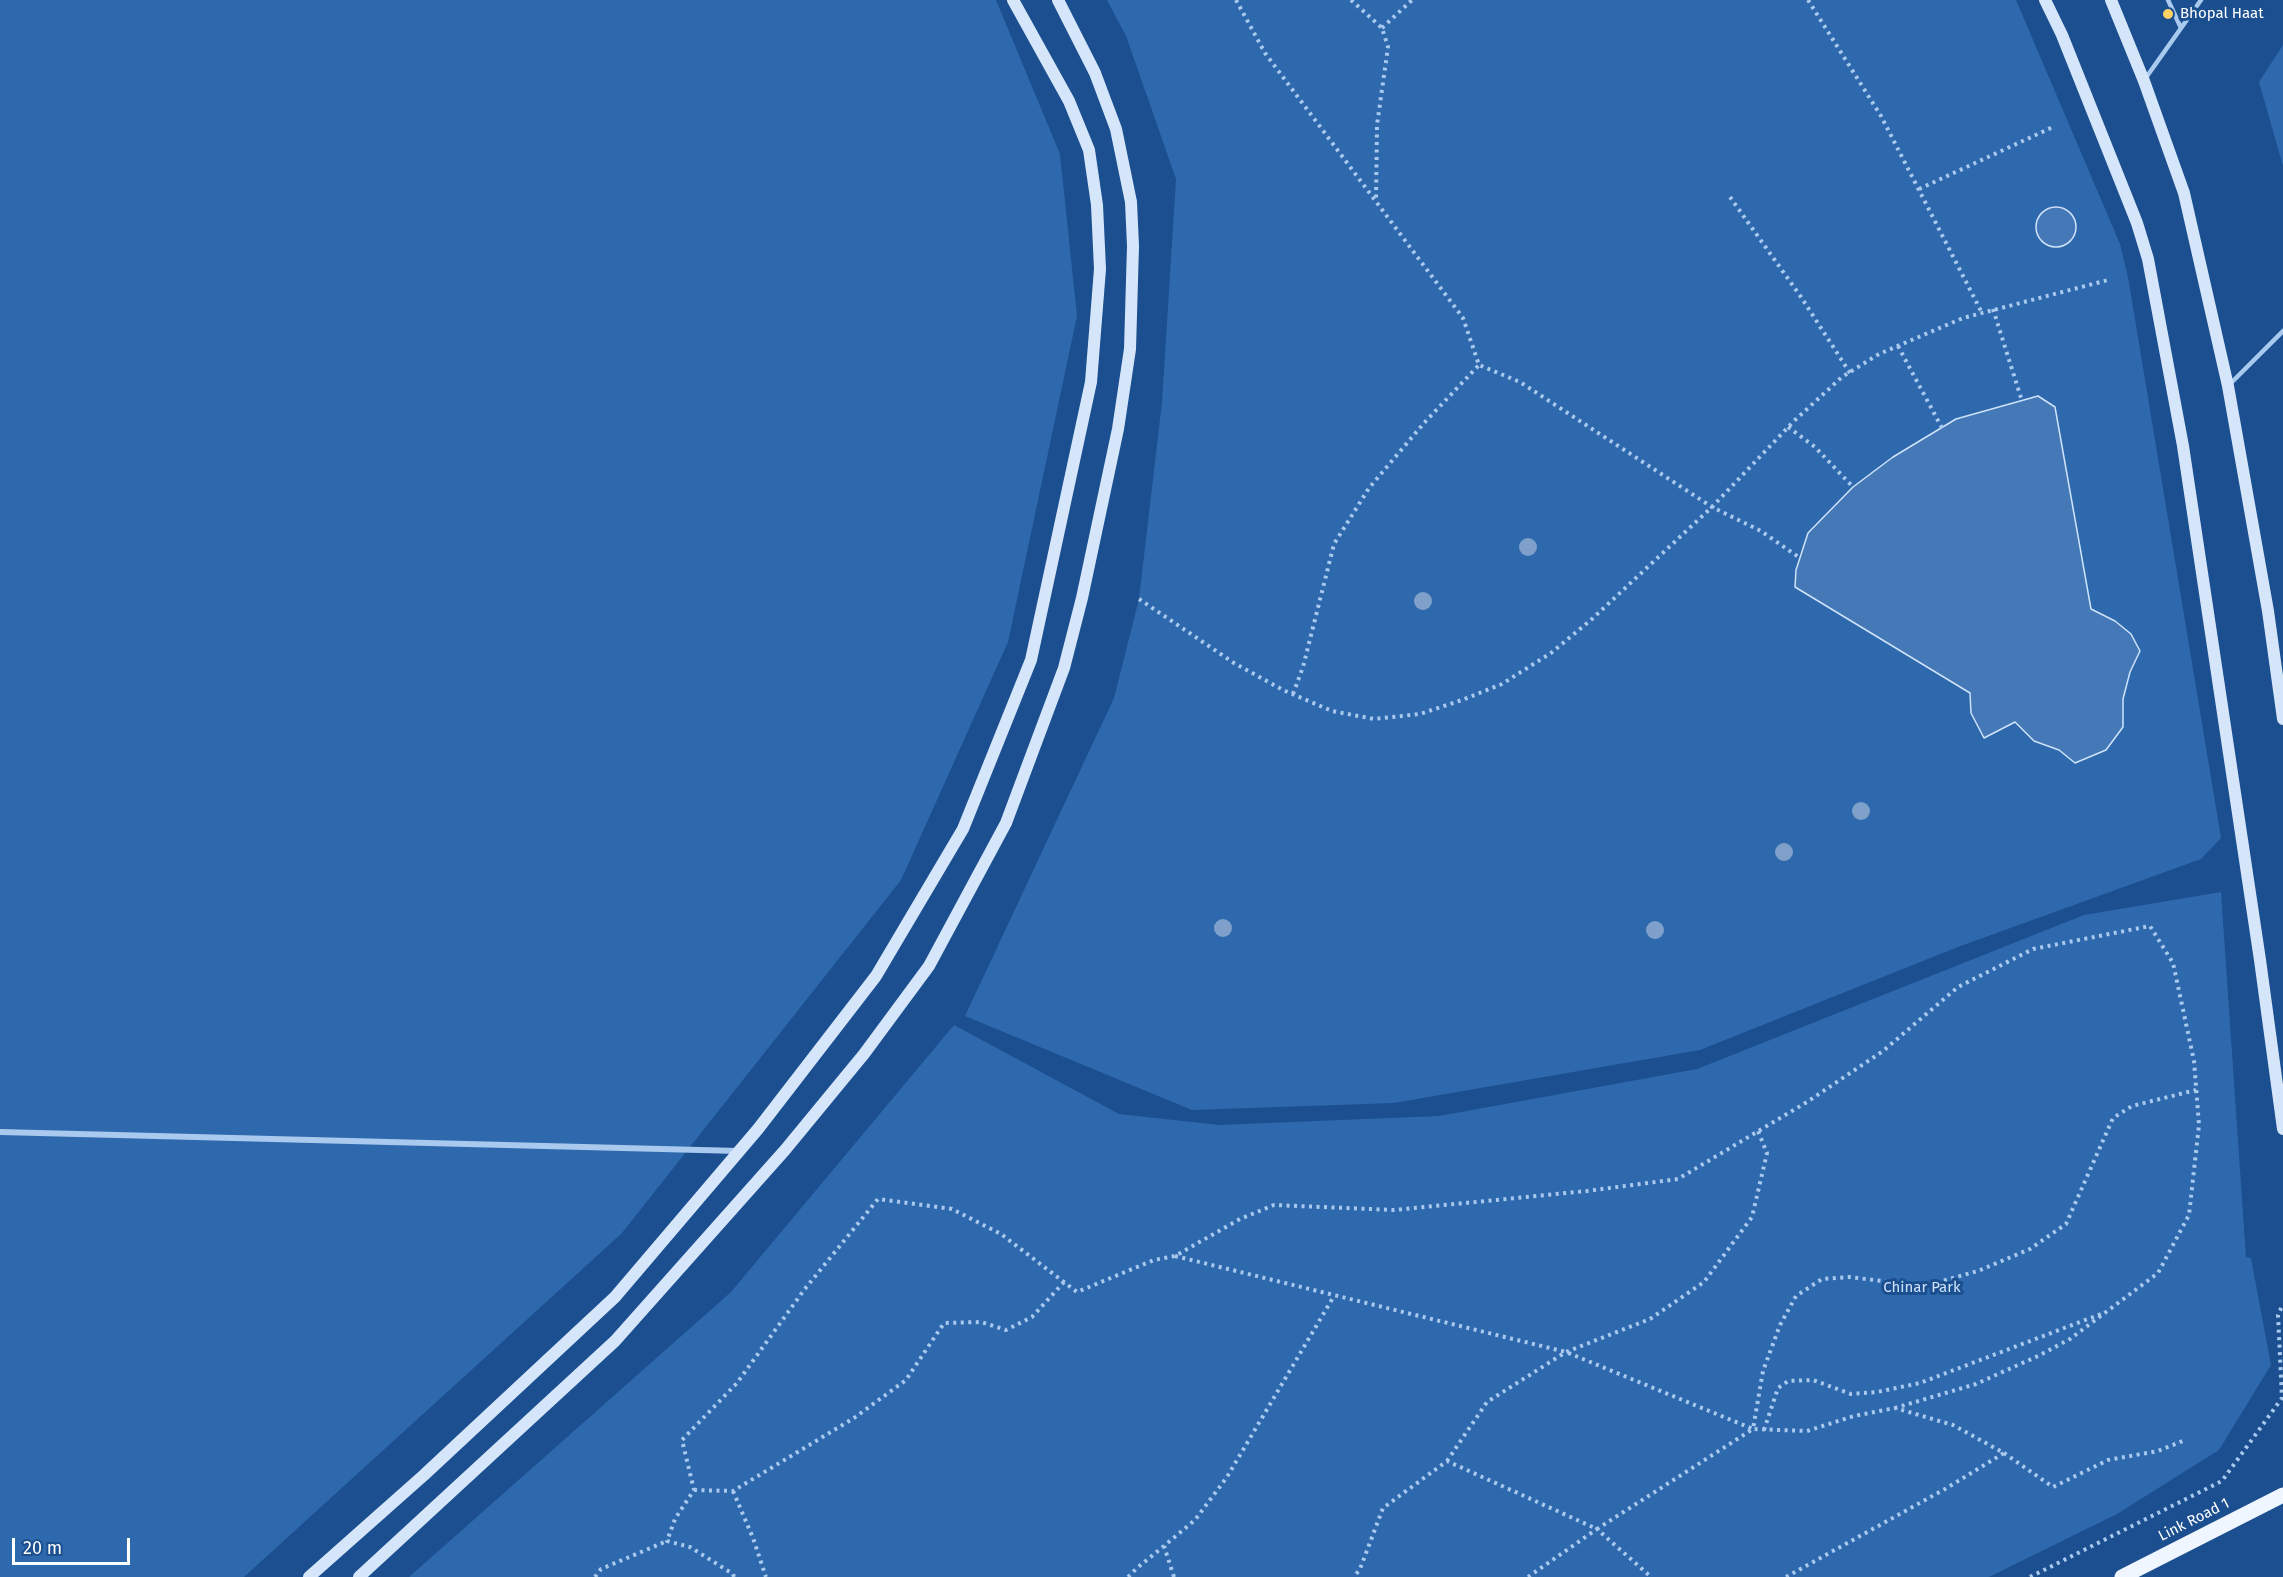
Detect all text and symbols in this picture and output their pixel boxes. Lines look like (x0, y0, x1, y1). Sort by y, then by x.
place label: Bhopal Haat (2180, 5, 2264, 23)
marker: Bhopal Haat (2161, 7, 2175, 21)
park label: Chinar Park (1883, 1279, 1961, 1297)
street label: Link Road 1 (2156, 1494, 2232, 1546)
scale bar (15, 1526, 134, 1564)
text: 20 m (23, 1537, 62, 1559)

